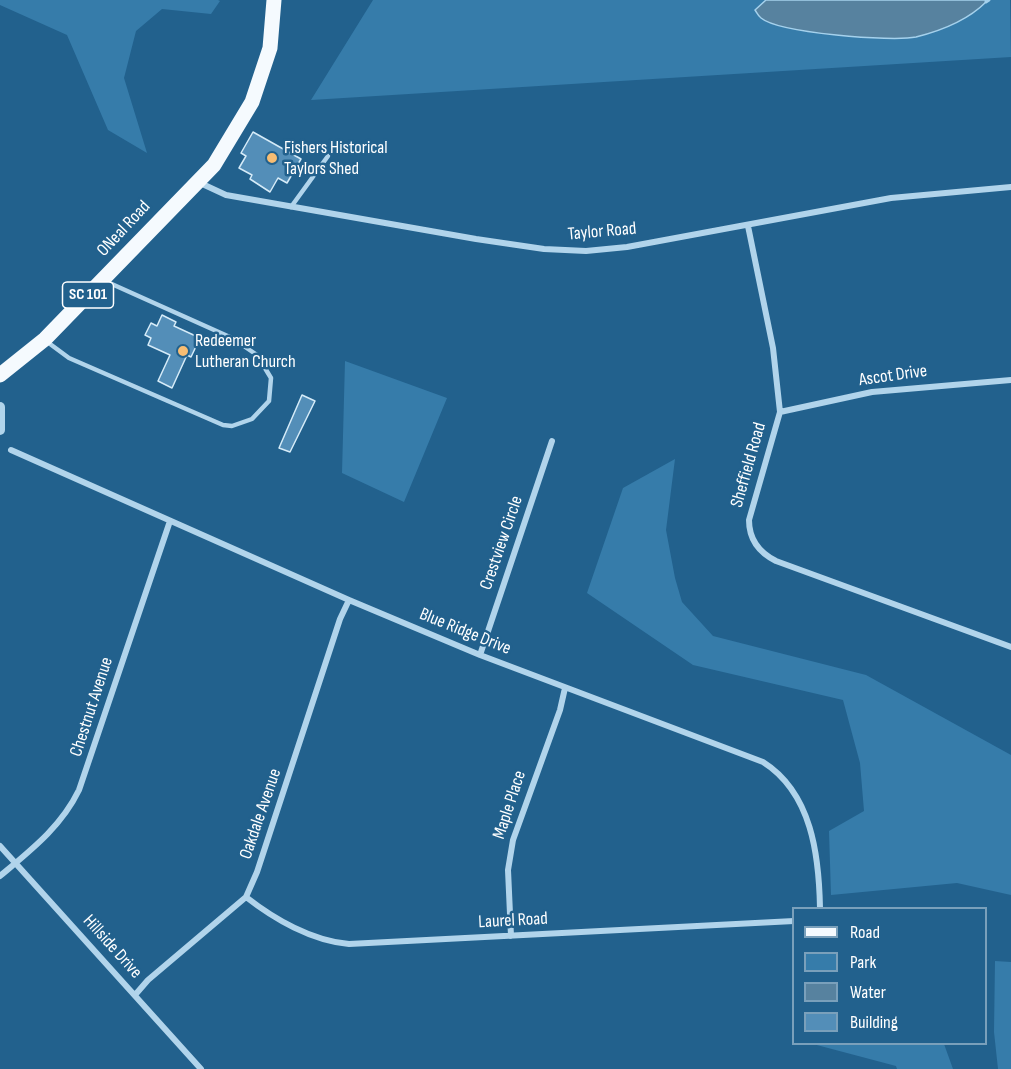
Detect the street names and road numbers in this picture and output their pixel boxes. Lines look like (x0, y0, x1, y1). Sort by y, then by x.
street label: ONeal Road (93, 197, 155, 261)
street label: Taylor Road (567, 218, 637, 246)
road number: SC 101 (62, 282, 113, 308)
street label: Ascot Drive (858, 361, 928, 391)
street label: Sheffield Road (727, 420, 771, 510)
street label: Crestview Circle (476, 493, 528, 593)
street label: Blue Ridge Drive (416, 604, 514, 660)
street label: Chestnut Avenue (66, 655, 118, 759)
street label: Oakdale Avenue (235, 766, 287, 862)
street label: Maple Place (489, 768, 531, 842)
street label: Laurel Road (478, 908, 548, 934)
street label: Hillside Drive (78, 911, 146, 983)

